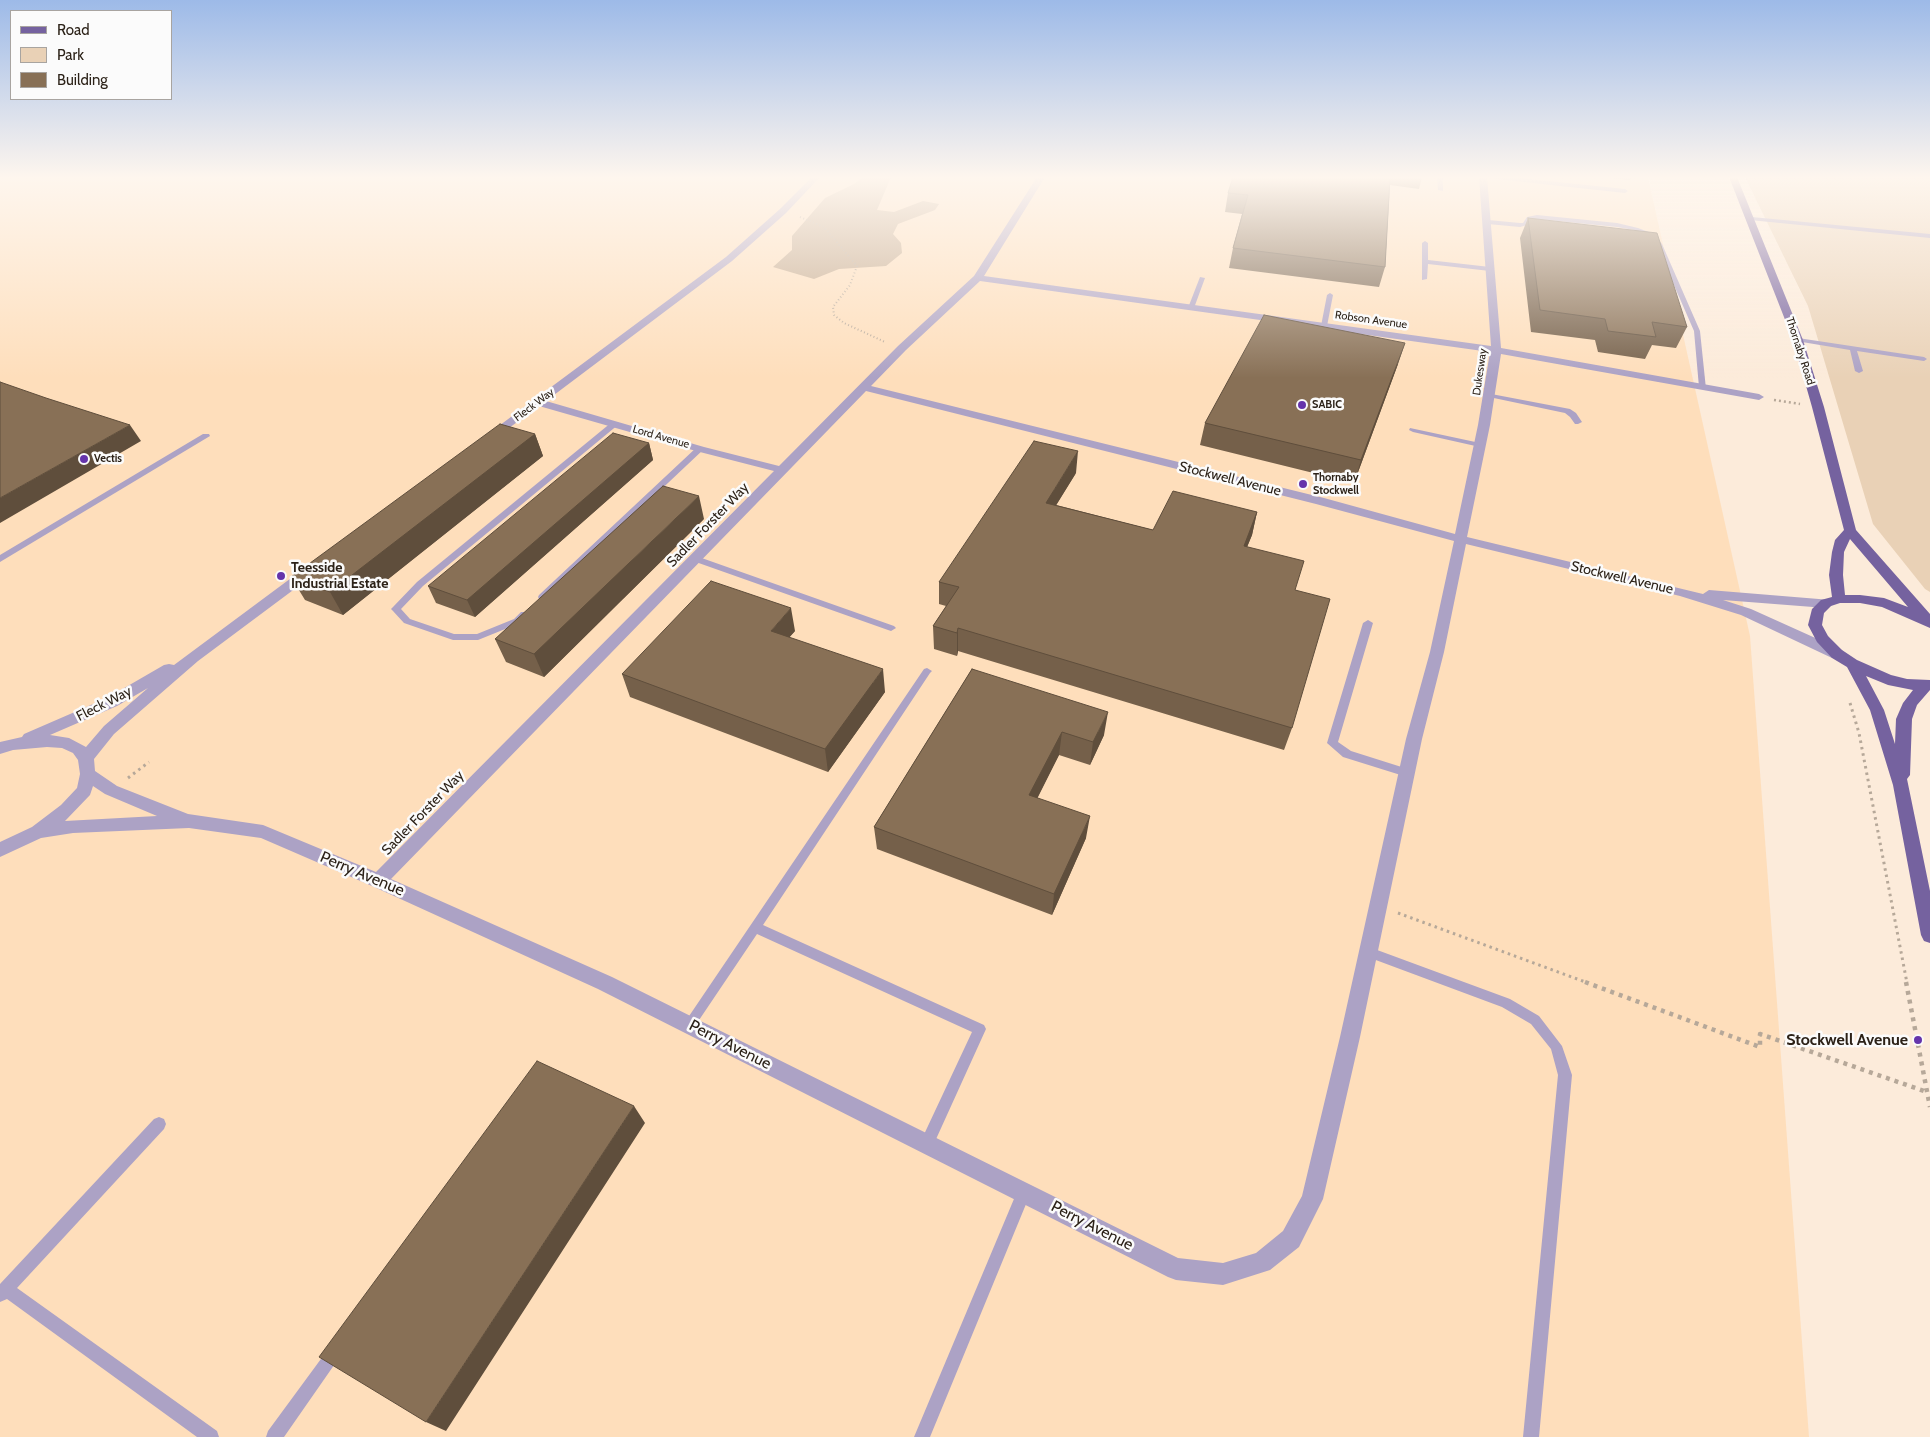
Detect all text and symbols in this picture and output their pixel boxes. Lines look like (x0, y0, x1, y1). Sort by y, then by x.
legend (10, 10, 172, 100)
text: Road (57, 21, 90, 39)
text: Park (57, 46, 84, 64)
text: Building (57, 71, 108, 89)
street label: Robson Avenue (1334, 308, 1408, 332)
street label: Thornaby Road (1783, 315, 1817, 387)
street label: Dukesway (1470, 348, 1490, 396)
street label: Fleck Way (511, 386, 557, 424)
place label: SABIC (1312, 398, 1342, 412)
marker: SABIC (1296, 399, 1308, 411)
street label: Lord Avenue (631, 423, 691, 451)
place label: Vectis (94, 452, 122, 466)
marker: Vectis (78, 453, 90, 465)
street label: Stockwell Avenue (1177, 458, 1283, 500)
place label: Thornaby Stockwell (1313, 471, 1359, 497)
marker: Thornaby Stockwell (1297, 478, 1309, 490)
street label: Sadler Forster Way (663, 479, 753, 571)
street label: Stockwell Avenue (1569, 558, 1675, 598)
place label: Teesside Industrial Estate (291, 560, 388, 592)
marker: Teesside Industrial Estate (275, 570, 287, 582)
street label: Fleck Way (74, 683, 134, 725)
street label: Sadler Forster Way (378, 767, 468, 859)
street label: Perry Avenue (317, 848, 407, 900)
street label: Perry Avenue (686, 1016, 774, 1074)
place label: Stockwell Avenue (1786, 1030, 1908, 1050)
marker: Stockwell Avenue (1912, 1034, 1924, 1046)
street label: Perry Avenue (1048, 1197, 1136, 1255)

